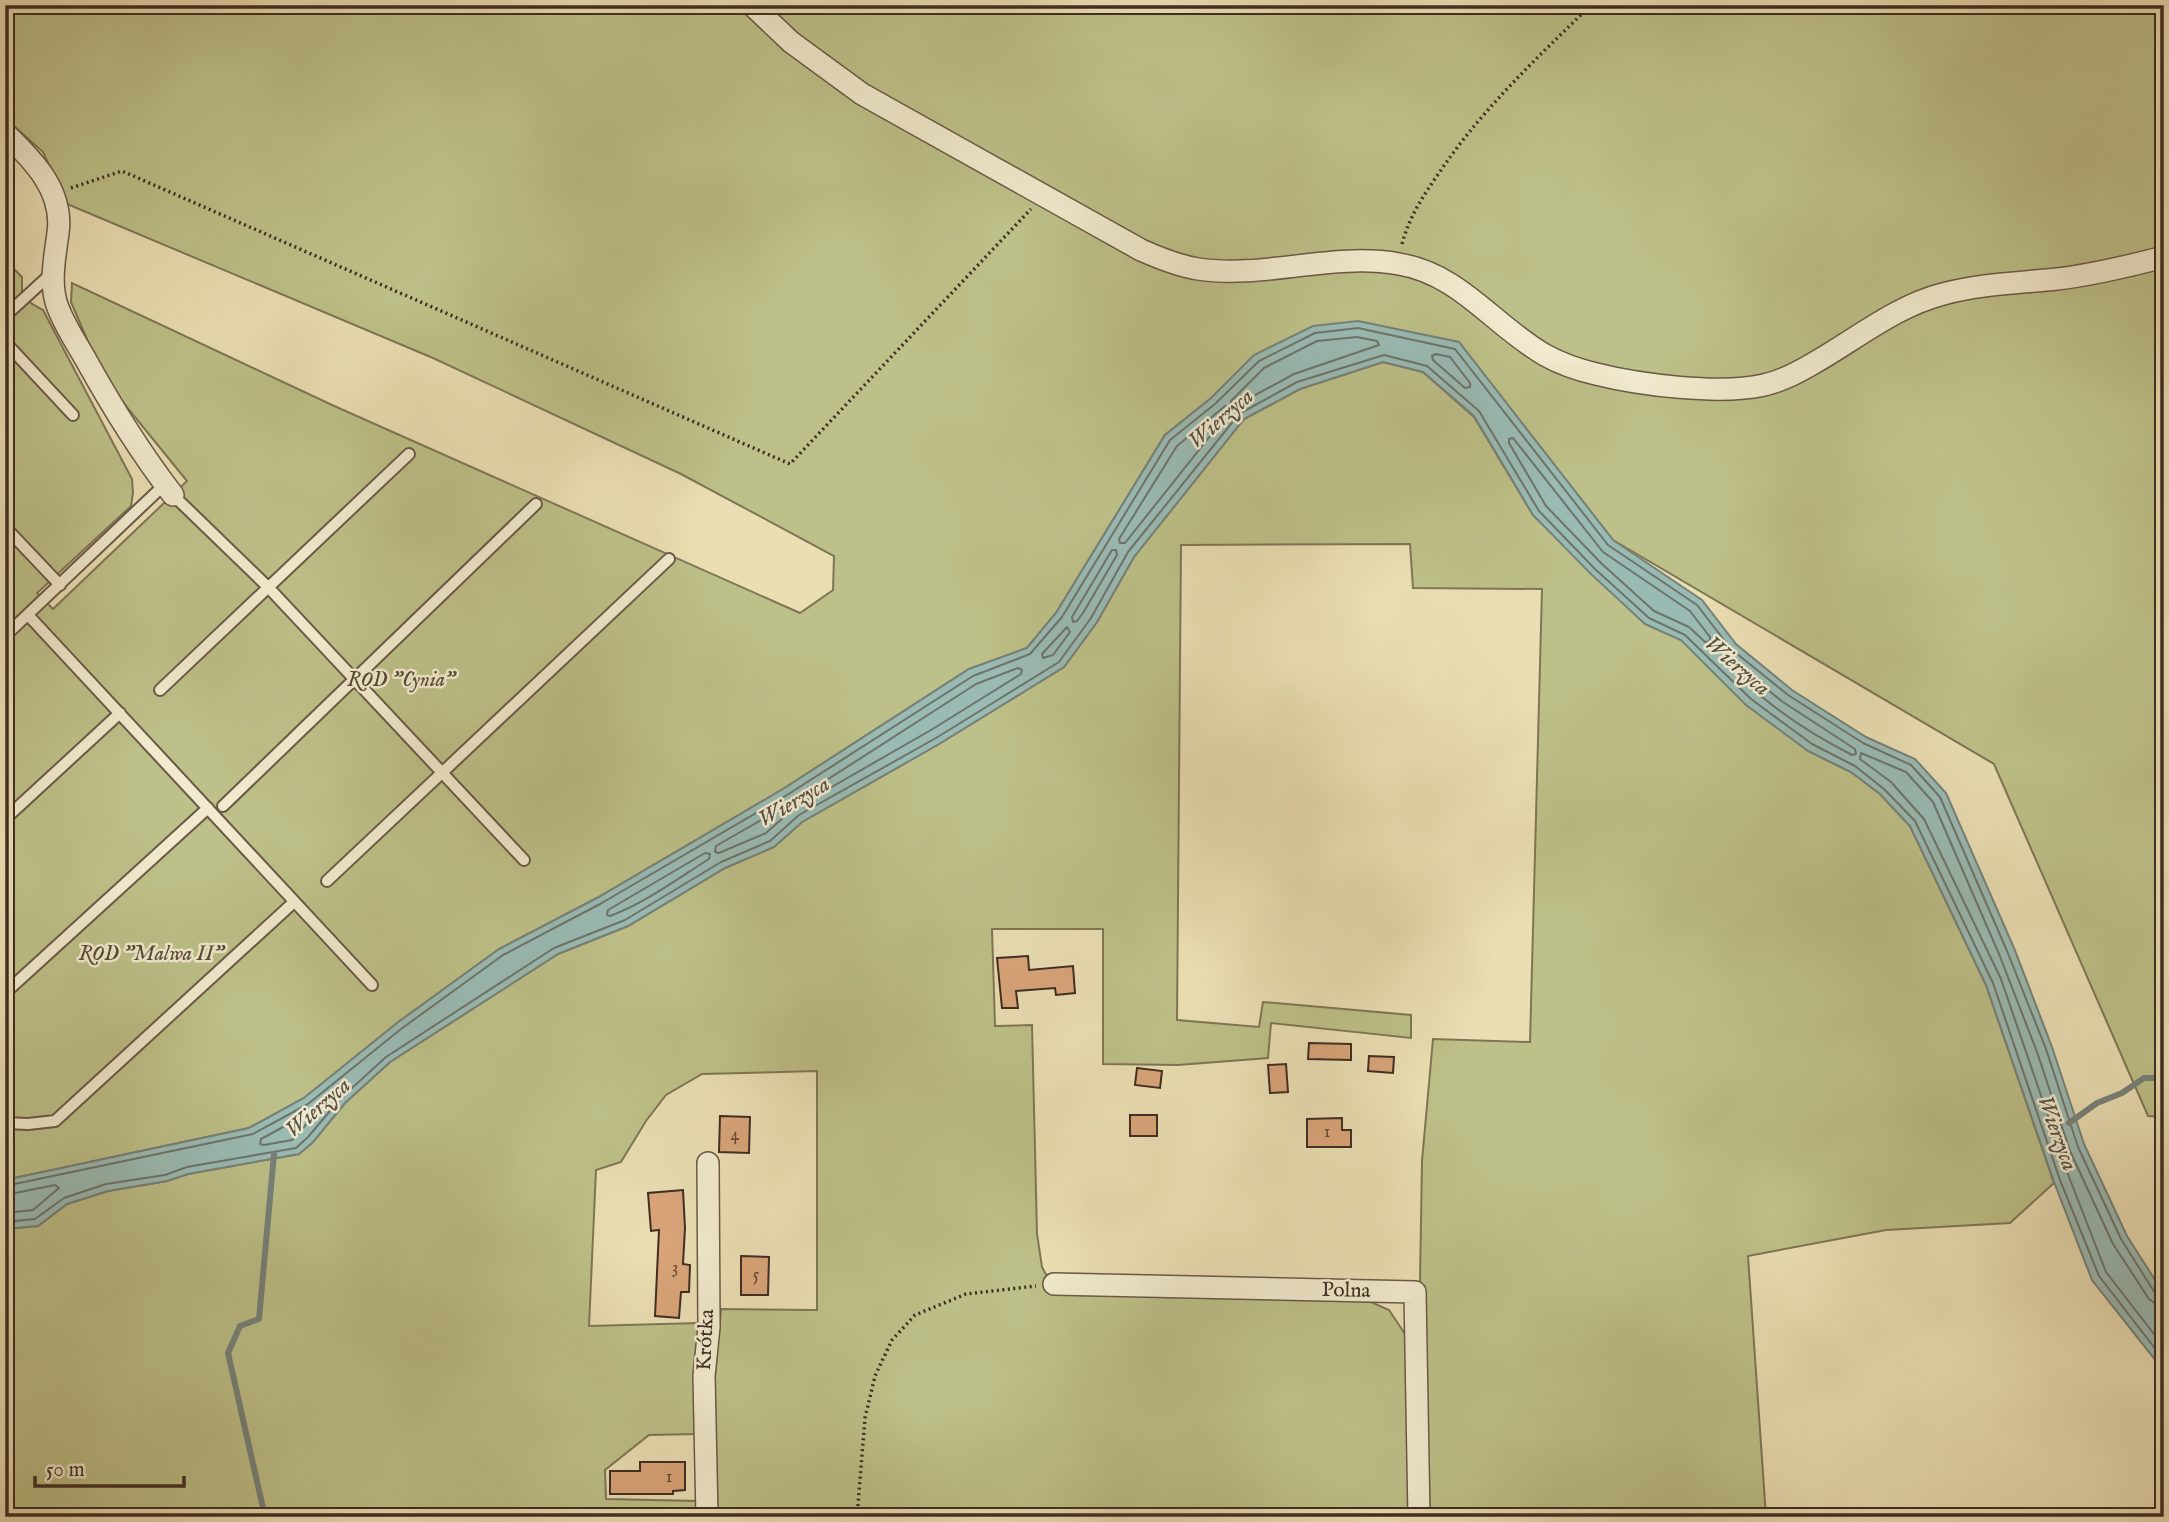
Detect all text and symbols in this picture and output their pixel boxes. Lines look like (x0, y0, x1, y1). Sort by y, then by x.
water label: Wierzyca (1182, 382, 1260, 456)
water label: Wierzyca (1698, 629, 1776, 703)
park label: ROD "Cynia" (347, 667, 458, 694)
water label: Wierzyca (753, 770, 835, 834)
park label: ROD "Malwa II" (78, 941, 226, 968)
water label: Wierzyca (279, 1071, 357, 1145)
water label: Wierzyca (2030, 1091, 2084, 1175)
house number: 1 (1324, 1121, 1330, 1144)
house number: 4 (731, 1124, 740, 1147)
house number: 3 (672, 1257, 678, 1280)
house number: 5 (753, 1264, 760, 1287)
street label: Polna (1321, 1277, 1372, 1305)
street label: Krótka (691, 1308, 721, 1372)
scale bar (35, 1445, 184, 1489)
text: 50 m (46, 1457, 85, 1484)
house number: 1 (666, 1466, 672, 1489)

